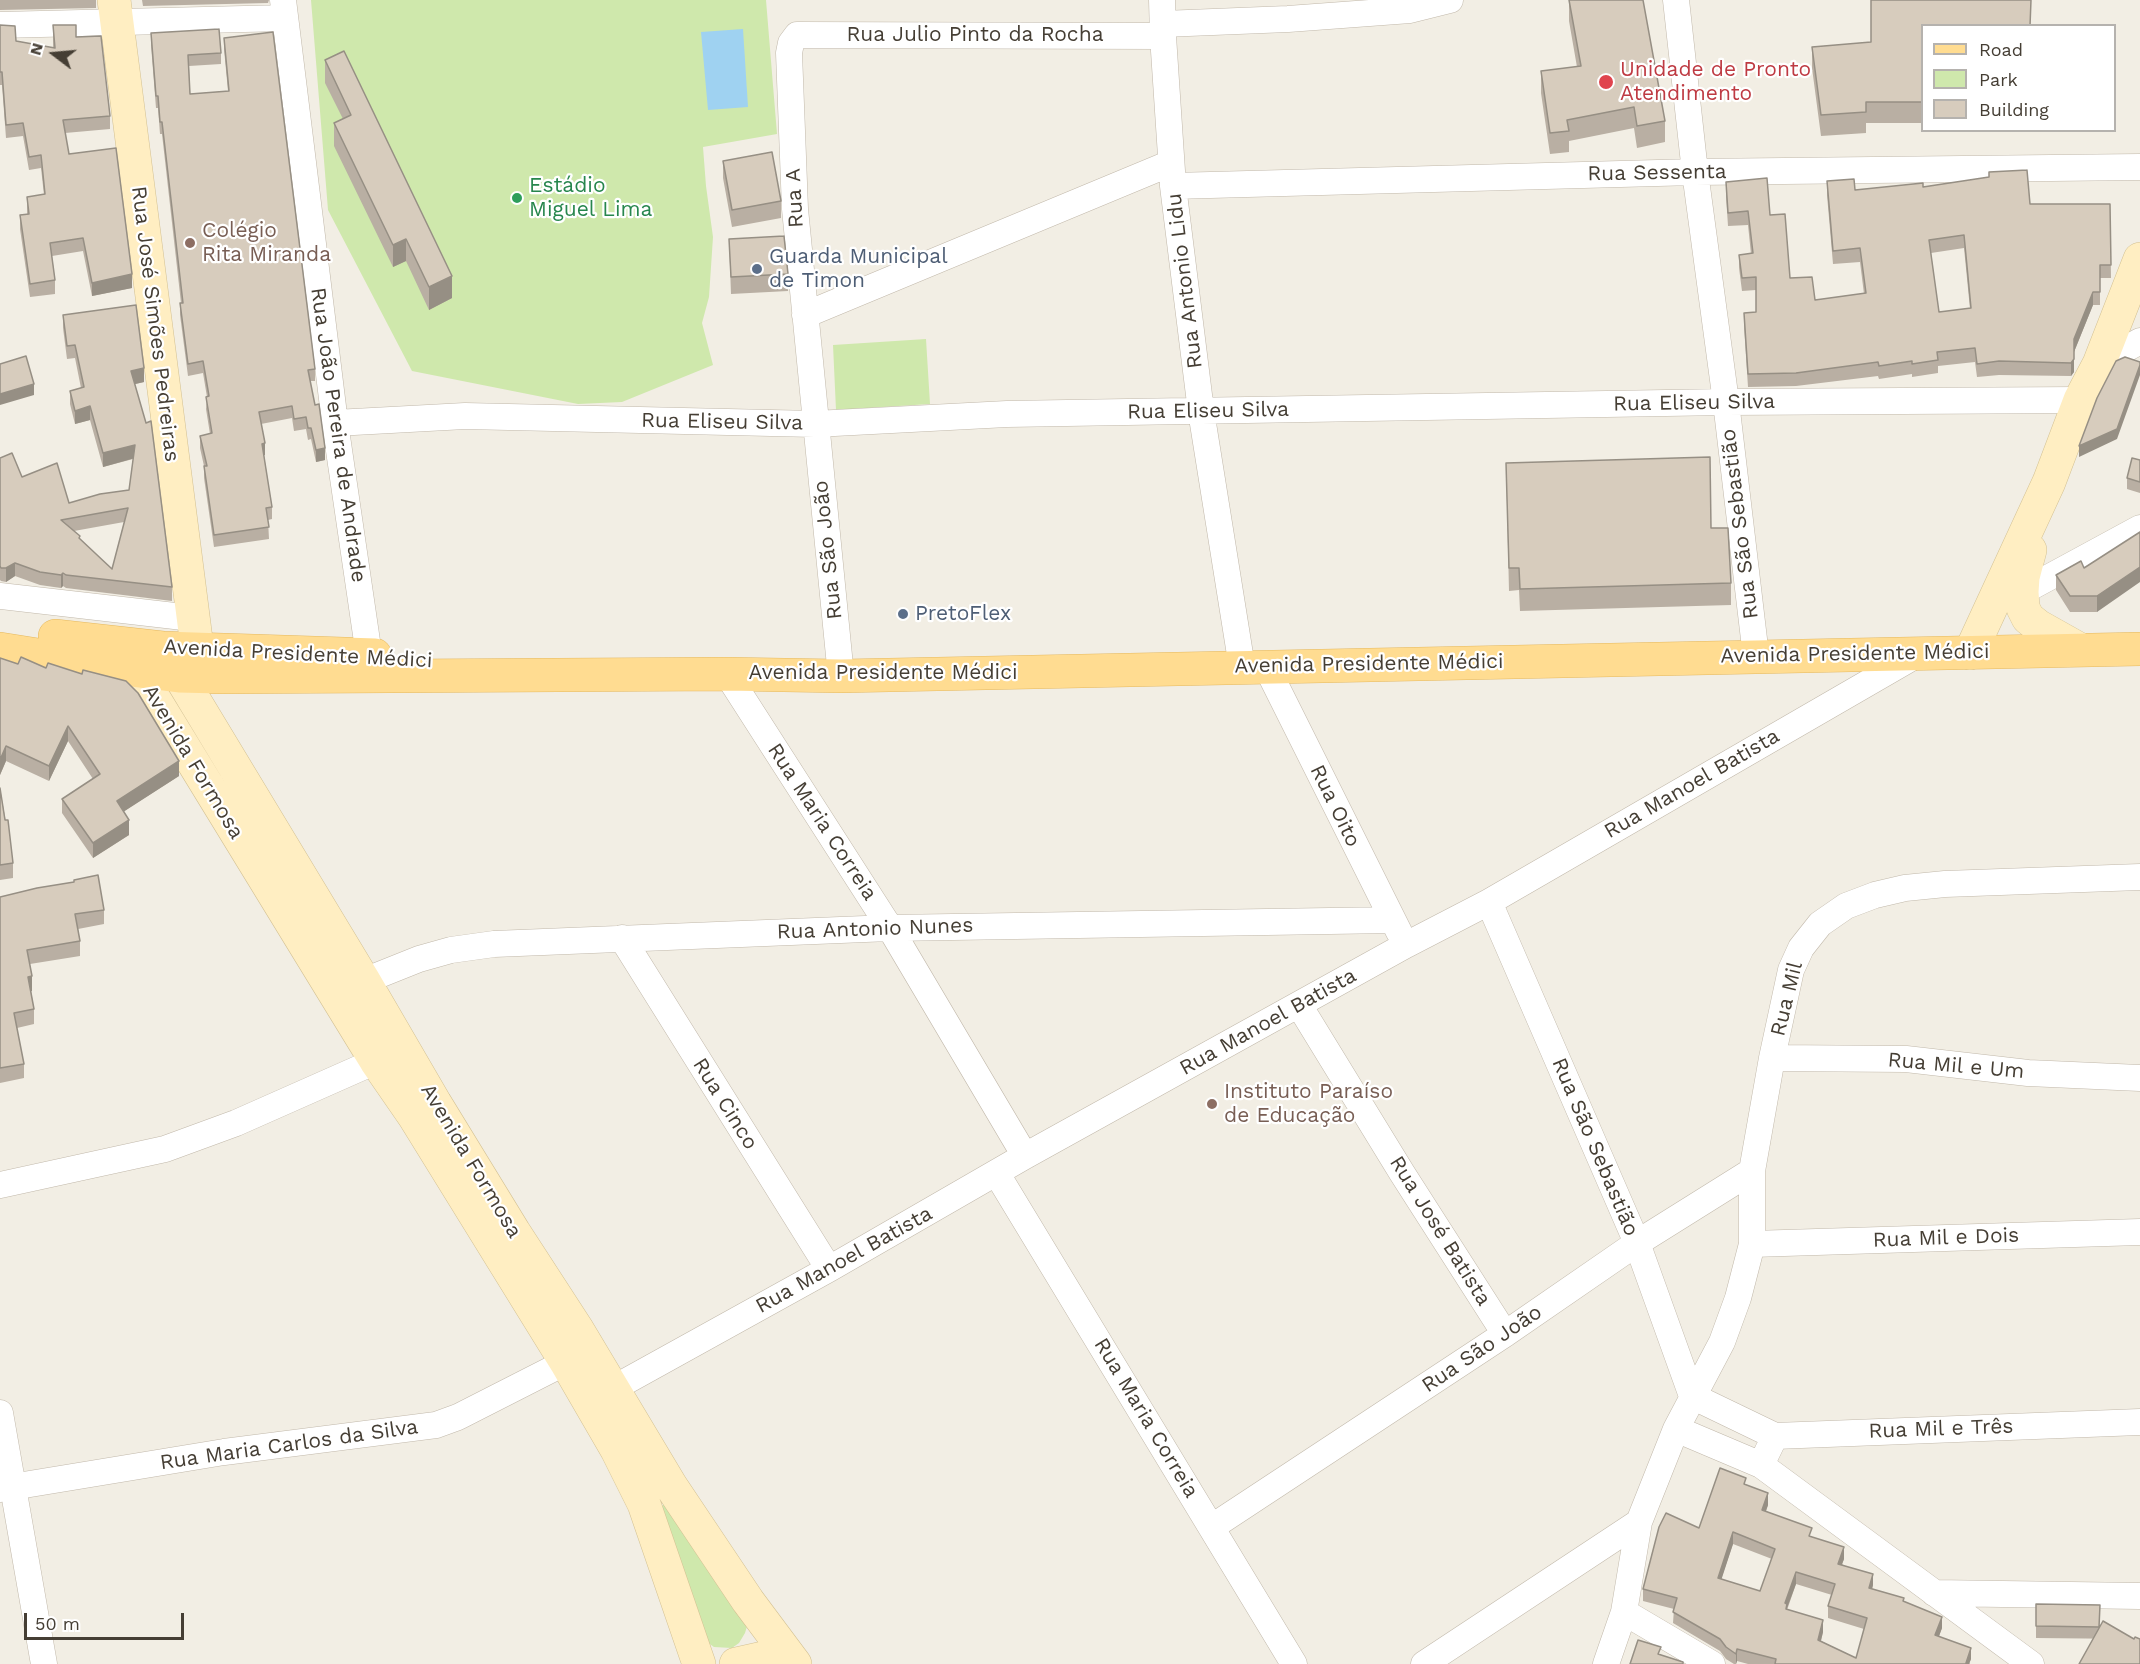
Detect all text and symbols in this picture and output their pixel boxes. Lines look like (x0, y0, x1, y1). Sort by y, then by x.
street label: Rua Julio Pinto da Rocha (846, 22, 1104, 48)
north arrow (24, 24, 84, 84)
legend (1921, 24, 2116, 132)
text: Road (1979, 39, 2023, 60)
text: N (25, 41, 47, 57)
place label: Unidade de Pronto Atendimento (1620, 57, 1811, 107)
text: Park (1979, 69, 2018, 90)
marker: Unidade de Pronto Atendimento (1597, 73, 1615, 91)
text: Building (1979, 99, 2049, 120)
street label: Rua Sessenta (1587, 159, 1727, 187)
street label: Rua A (781, 168, 809, 228)
place label: Estádio Miguel Lima (529, 173, 652, 223)
street label: Rua José Simões Pedreiras (126, 185, 184, 463)
marker: Estádio Miguel Lima (510, 191, 524, 205)
street label: Rua Antonio Lidu (1162, 192, 1208, 370)
place label: Colégio Rita Miranda (202, 218, 331, 268)
marker: Colégio Rita Miranda (183, 236, 197, 250)
place label: Guarda Municipal de Timon (769, 244, 948, 294)
marker: Guarda Municipal de Timon (750, 262, 764, 276)
street label: Rua João Pereira de Andrade (305, 286, 371, 584)
street label: Rua Eliseu Silva (1613, 389, 1775, 417)
street label: Rua Eliseu Silva (1127, 397, 1289, 425)
street label: Rua Eliseu Silva (641, 408, 803, 436)
street label: Rua São Sebastião (1716, 428, 1764, 620)
street label: Rua São João (808, 479, 848, 621)
place label: PretoFlex (915, 601, 1011, 627)
marker: PretoFlex (896, 607, 910, 621)
street label: Avenida Presidente Médici (163, 634, 433, 674)
street label: Avenida Presidente Médici (1720, 639, 1990, 669)
street label: Avenida Presidente Médici (1234, 649, 1504, 679)
street label: Avenida Presidente Médici (748, 660, 1018, 686)
street label: Avenida Formosa (137, 680, 249, 844)
street label: Rua Manoel Batista (1600, 724, 1784, 844)
street label: Rua Maria Correia (762, 739, 882, 905)
street label: Rua Oito (1304, 761, 1366, 851)
street label: Rua Antonio Nunes (776, 913, 974, 945)
street label: Rua Mil (1766, 959, 1808, 1039)
street label: Rua Manoel Batista (1175, 963, 1361, 1081)
street label: Rua Mil e Um (1887, 1047, 2025, 1085)
street label: Rua Cinco (687, 1054, 763, 1154)
street label: Rua São Sebastião (1546, 1054, 1644, 1240)
street label: Avenida Formosa (415, 1079, 527, 1243)
place label: Instituto Paraíso de Educação (1224, 1079, 1393, 1129)
marker: Instituto Paraíso de Educação (1205, 1097, 1219, 1111)
street label: Rua José Batista (1384, 1152, 1496, 1310)
street label: Rua Manoel Batista (751, 1201, 937, 1319)
street label: Rua Mil e Dois (1872, 1223, 2020, 1253)
street label: Rua São João (1417, 1300, 1547, 1398)
street label: Rua Maria Correia (1088, 1333, 1204, 1503)
street label: Rua Maria Carlos da Silva (158, 1414, 420, 1476)
street label: Rua Mil e Três (1868, 1414, 2014, 1444)
scale bar (27, 1601, 188, 1639)
text: 50 m (35, 1613, 80, 1634)

